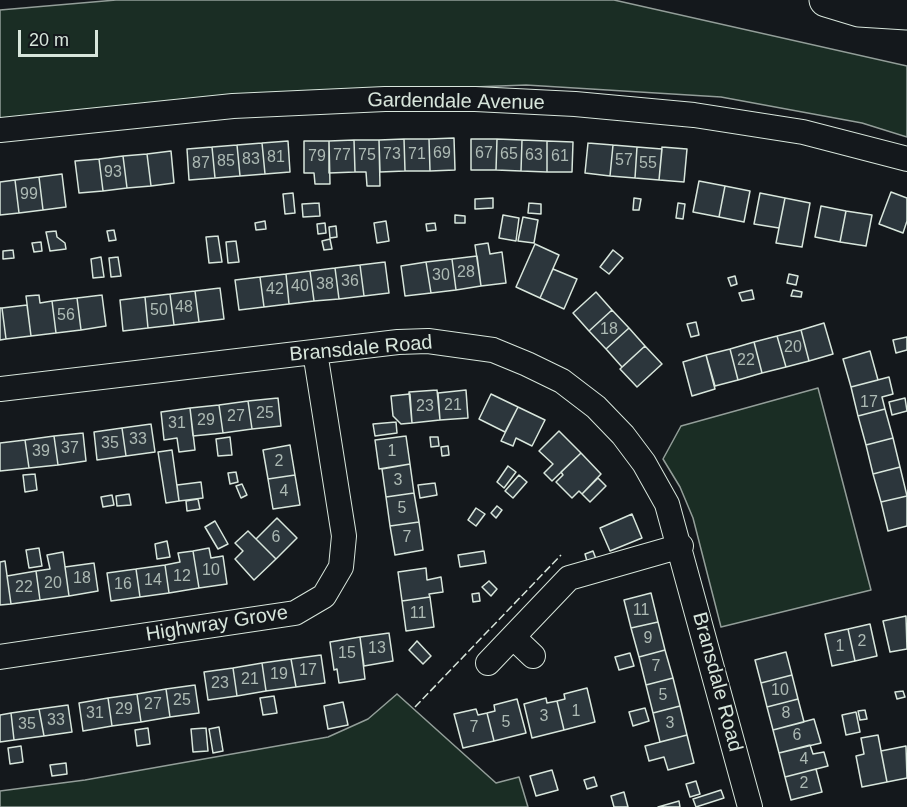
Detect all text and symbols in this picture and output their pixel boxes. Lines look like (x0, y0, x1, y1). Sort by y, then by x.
scale bar (21, 18, 100, 56)
text: 20 m (29, 30, 69, 50)
street label: Gardendale Avenue (367, 88, 545, 116)
house number: 69 (433, 144, 451, 164)
house number: 67 (475, 144, 493, 164)
house number: 73 (383, 145, 401, 165)
house number: 71 (408, 145, 426, 165)
house number: 65 (500, 145, 518, 165)
house number: 77 (333, 146, 351, 166)
house number: 75 (358, 146, 376, 166)
house number: 63 (525, 146, 543, 166)
house number: 79 (308, 147, 326, 167)
house number: 61 (551, 147, 569, 167)
house number: 81 (267, 148, 285, 168)
house number: 83 (242, 150, 260, 170)
house number: 57 (615, 151, 633, 171)
house number: 85 (217, 152, 235, 172)
house number: 87 (192, 154, 210, 174)
house number: 55 (639, 154, 657, 174)
house number: 93 (104, 163, 122, 183)
house number: 99 (20, 185, 38, 205)
house number: 28 (457, 263, 475, 283)
house number: 30 (432, 266, 450, 286)
house number: 36 (341, 272, 359, 292)
house number: 38 (316, 275, 334, 295)
house number: 40 (291, 277, 309, 297)
house number: 42 (266, 280, 284, 300)
house number: 48 (175, 298, 193, 318)
house number: 50 (150, 301, 168, 321)
house number: 56 (57, 306, 75, 326)
house number: 18 (600, 320, 618, 340)
street label: Bransdale Road (289, 331, 433, 367)
house number: 20 (784, 338, 802, 358)
house number: 22 (737, 351, 755, 371)
house number: 17 (860, 393, 878, 413)
house number: 21 (444, 396, 462, 416)
house number: 23 (416, 397, 434, 417)
house number: 25 (256, 404, 274, 424)
house number: 27 (227, 407, 245, 427)
house number: 29 (197, 411, 215, 431)
house number: 31 (168, 414, 186, 434)
house number: 33 (129, 430, 147, 450)
house number: 35 (101, 434, 119, 454)
house number: 37 (61, 439, 79, 459)
house number: 39 (32, 442, 50, 462)
house number: 1 (388, 442, 396, 462)
house number: 2 (275, 452, 283, 472)
house number: 3 (394, 471, 402, 491)
house number: 4 (280, 482, 288, 502)
house number: 5 (398, 499, 406, 519)
house number: 6 (272, 528, 280, 548)
house number: 7 (403, 528, 411, 548)
house number: 10 (202, 561, 220, 581)
house number: 12 (173, 567, 191, 587)
house number: 18 (73, 569, 91, 589)
house number: 14 (144, 571, 162, 591)
house number: 20 (44, 574, 62, 594)
house number: 16 (114, 575, 132, 595)
house number: 22 (15, 578, 33, 598)
street label: Highwray Grove (144, 601, 290, 647)
house number: 11 (633, 601, 649, 621)
house number: 11 (410, 604, 426, 624)
street label: Bransdale Road (687, 610, 747, 754)
house number: 9 (644, 629, 652, 649)
house number: 2 (858, 632, 866, 652)
house number: 1 (836, 637, 844, 657)
house number: 13 (368, 639, 386, 659)
house number: 15 (338, 644, 356, 664)
house number: 7 (652, 657, 660, 677)
house number: 17 (299, 661, 317, 681)
house number: 19 (270, 665, 288, 685)
house number: 21 (241, 670, 259, 690)
house number: 23 (211, 674, 229, 694)
house number: 10 (771, 681, 789, 701)
house number: 5 (659, 686, 667, 706)
house number: 25 (173, 691, 191, 711)
house number: 27 (144, 695, 162, 715)
house number: 29 (115, 700, 133, 720)
house number: 1 (572, 702, 580, 722)
house number: 31 (86, 704, 104, 724)
house number: 8 (782, 704, 790, 724)
house number: 3 (540, 707, 548, 727)
house number: 33 (47, 711, 65, 731)
house number: 5 (502, 713, 510, 733)
house number: 3 (666, 714, 674, 734)
house number: 35 (18, 715, 36, 735)
house number: 7 (470, 718, 478, 738)
house number: 6 (793, 726, 801, 746)
house number: 4 (800, 750, 808, 770)
house number: 2 (800, 774, 808, 794)

